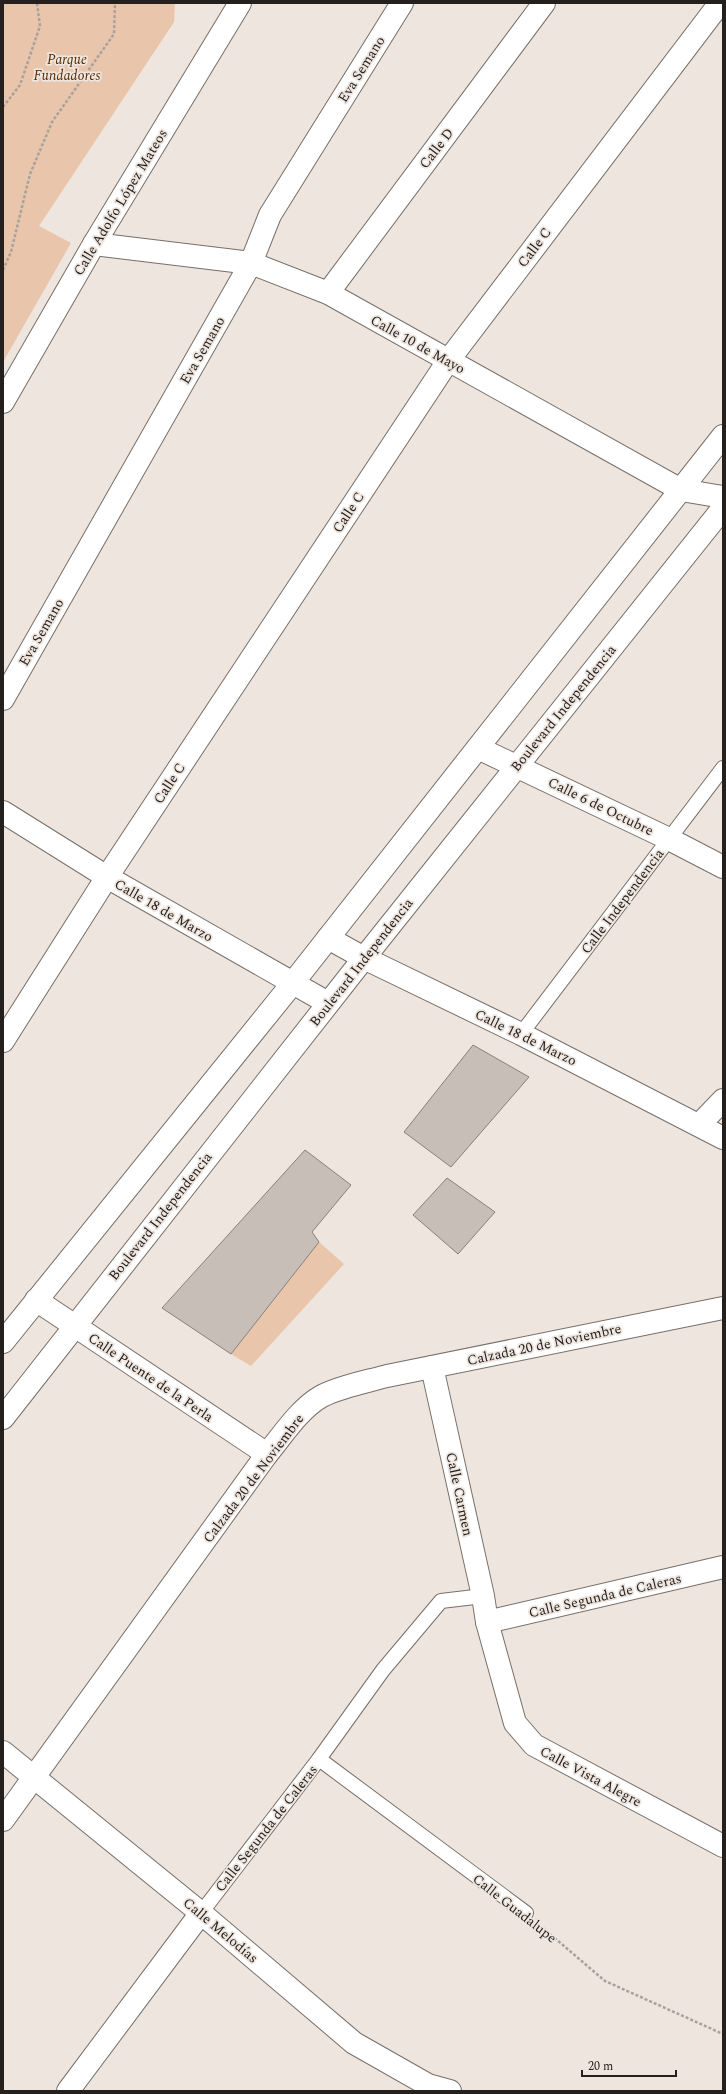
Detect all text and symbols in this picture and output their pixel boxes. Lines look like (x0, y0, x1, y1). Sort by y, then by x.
street label: Eva Semano (333, 32, 390, 107)
park label: Parque Fundadores (34, 49, 100, 86)
street label: Calle D (414, 123, 459, 173)
street label: Calle Adolfo López Mateos (68, 125, 173, 280)
street label: Calle C (512, 223, 557, 272)
street label: Calle 10 de Mayo (367, 310, 469, 379)
street label: Eva Semano (175, 312, 230, 388)
street label: Calle C (327, 487, 370, 537)
street label: Eva Semano (14, 594, 69, 670)
street label: Boulevard Independencia (506, 640, 621, 776)
street label: Calle C (148, 758, 191, 808)
street label: Calle 6 de Octubre (544, 772, 657, 841)
street label: Calle Independencia (576, 844, 669, 958)
street label: Calle 18 de Marzo (110, 874, 217, 947)
street label: Boulevard Independencia (305, 893, 418, 1031)
street label: Calle 18 de Marzo (471, 1004, 580, 1071)
street label: Boulevard Independencia (104, 1147, 217, 1285)
street label: Calzada 20 de Noviembre (465, 1318, 623, 1371)
street label: Calle Puente de la Perla (84, 1328, 218, 1427)
street label: Calzada 20 de Noviembre (198, 1409, 309, 1547)
street label: Calle Carmen (440, 1450, 479, 1538)
street label: Calle Segunda de Caleras (527, 1568, 684, 1623)
street label: Calle Vista Alegre (536, 1741, 646, 1812)
street label: Calle Segunda de Caleras (210, 1760, 323, 1896)
street label: Calle Guadalupe (468, 1869, 562, 1948)
street label: Calle Melodías (178, 1893, 263, 1968)
scale bar (582, 2052, 676, 2078)
text: 20 m (588, 2057, 613, 2076)

